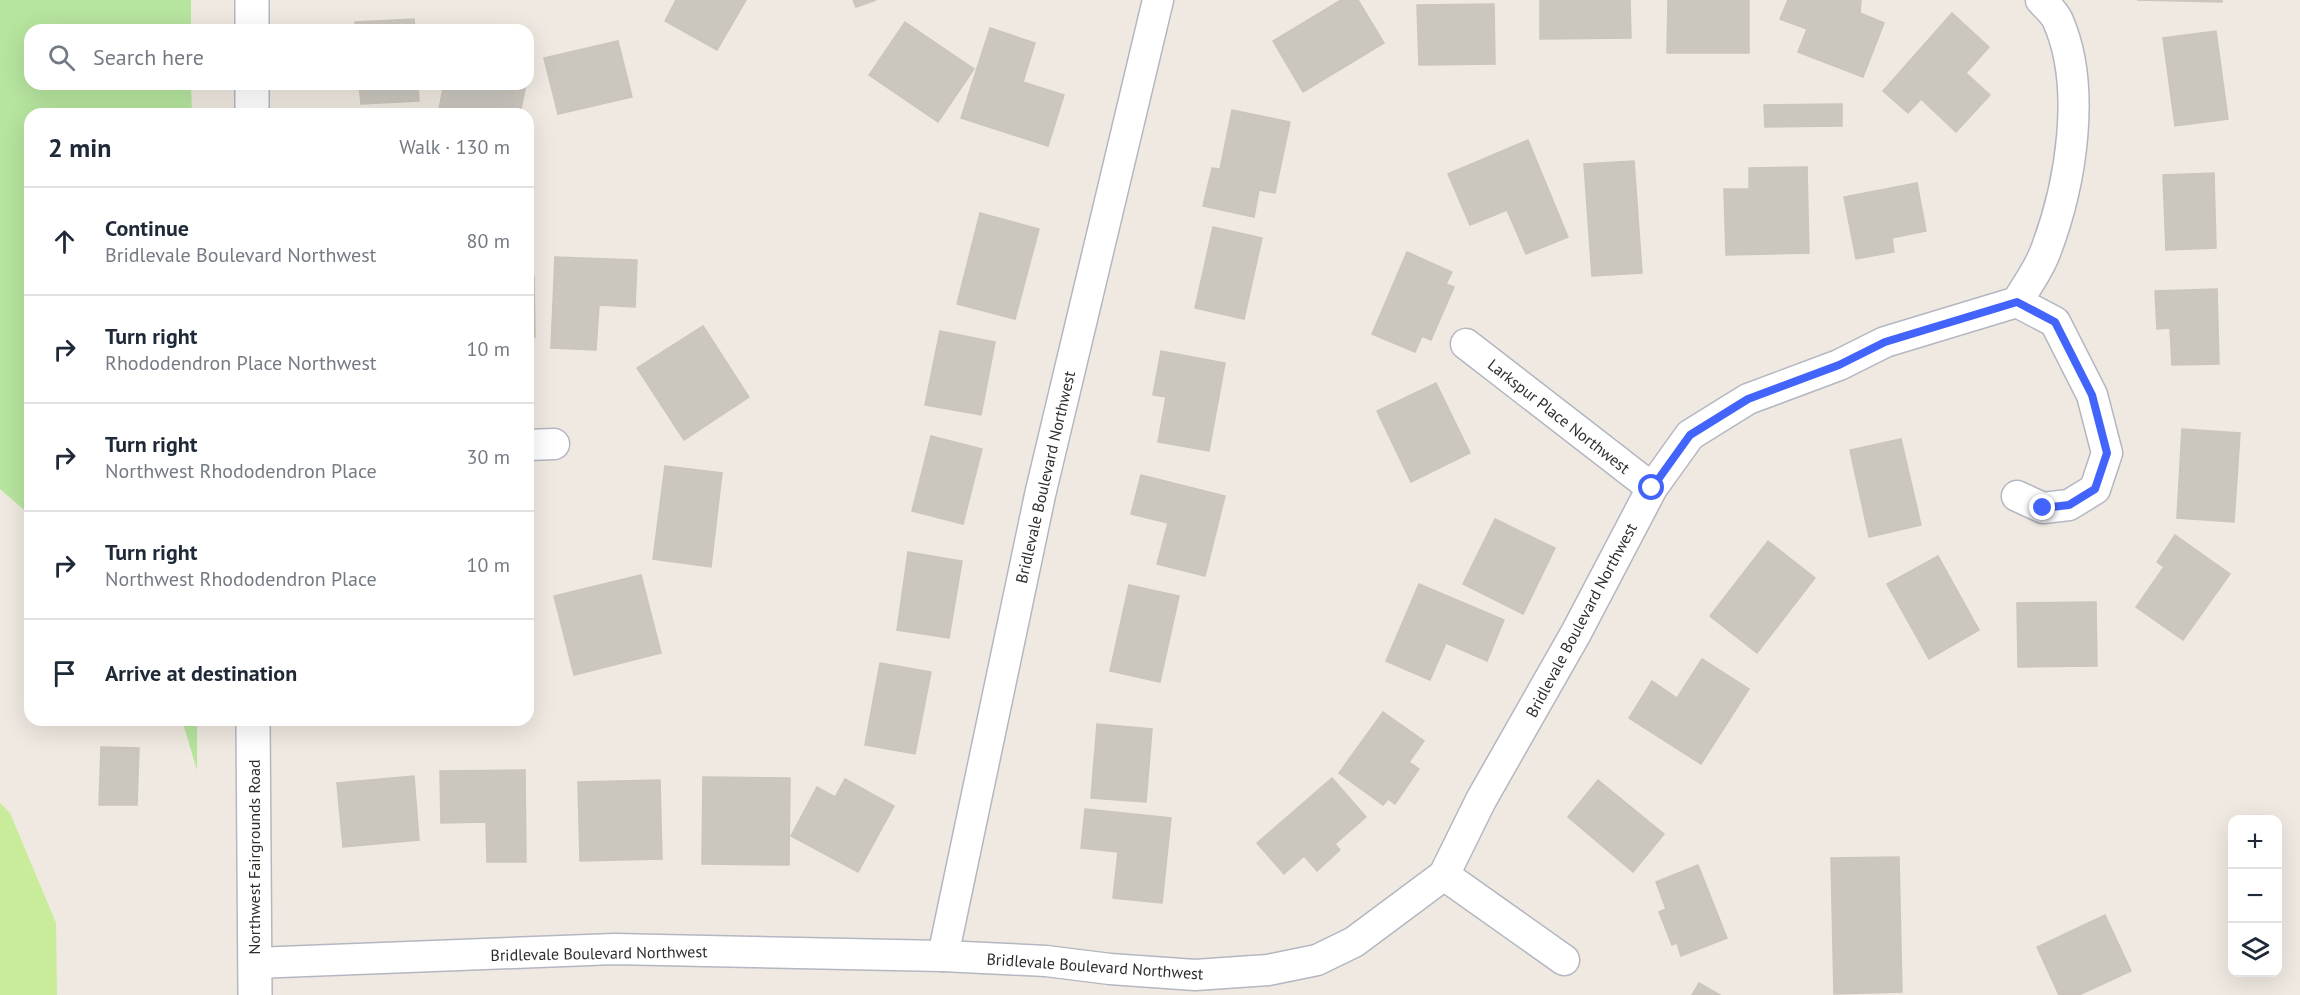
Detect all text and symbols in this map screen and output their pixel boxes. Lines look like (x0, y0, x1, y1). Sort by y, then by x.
search box (24, 24, 534, 90)
icon: search (45, 41, 78, 74)
text: Search here (93, 43, 204, 71)
text: 2 min (48, 131, 111, 164)
text: Walk · 130 m (399, 134, 510, 160)
text: Continue (105, 214, 189, 242)
icon: ahead (48, 225, 81, 258)
text: 80 m (467, 228, 510, 254)
text: Bridlevale Boulevard Northwest (105, 242, 376, 268)
text: Turn right (105, 322, 197, 350)
icon: right (48, 333, 81, 366)
text: 10 m (467, 336, 510, 362)
text: Rhododendron Place Northwest (105, 350, 377, 376)
street label: Larkspur Place Northwest (1484, 354, 1634, 478)
street label: Bridlevale Boulevard Northwest (1011, 368, 1079, 585)
text: Turn right (105, 430, 197, 458)
icon: right (48, 441, 81, 474)
text: 30 m (467, 444, 510, 470)
text: Northwest Rhododendron Place (105, 458, 377, 484)
route start (1638, 474, 1664, 500)
route end (2029, 494, 2055, 520)
street label: Bridlevale Boulevard Northwest (1521, 519, 1641, 721)
text: Turn right (105, 538, 197, 566)
icon: right (48, 549, 81, 582)
text: 10 m (467, 552, 510, 578)
text: Northwest Rhododendron Place (105, 566, 377, 592)
icon: arrive (48, 657, 81, 690)
text: Arrive at destination (105, 659, 297, 687)
street label: Northwest Fairgrounds Road (244, 760, 264, 955)
map controls (2228, 815, 2282, 977)
button: + (2228, 815, 2282, 869)
button: − (2228, 869, 2282, 923)
button: layers (2228, 923, 2282, 977)
street label: Bridlevale Boulevard Northwest (490, 941, 708, 965)
street label: Bridlevale Boulevard Northwest (986, 948, 1205, 984)

